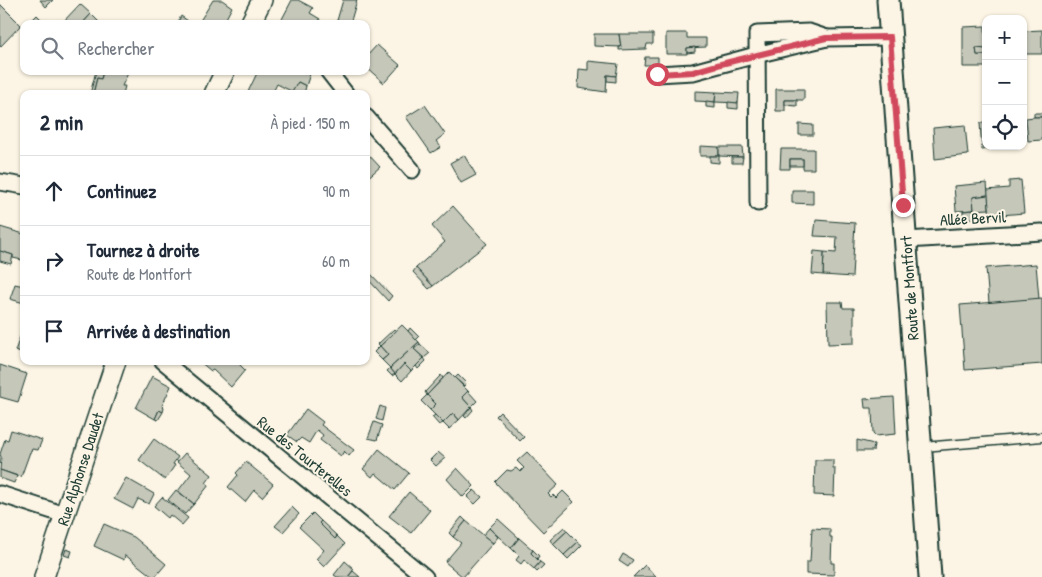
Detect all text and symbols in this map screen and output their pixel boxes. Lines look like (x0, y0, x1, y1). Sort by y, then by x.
map controls (982, 15, 1027, 150)
button: + (982, 15, 1027, 60)
search box (20, 20, 370, 75)
icon: search (38, 34, 66, 62)
text: Rechercher (78, 35, 155, 61)
button: − (982, 60, 1027, 105)
route start (646, 63, 669, 86)
button: locate (982, 105, 1027, 150)
text: 2 min (40, 108, 83, 137)
text: À pied · 150 m (271, 112, 350, 134)
icon: ahead (40, 177, 68, 205)
text: Continuez (87, 178, 156, 204)
text: 90 m (322, 180, 350, 202)
route end (892, 194, 915, 217)
street label: Allée Bervil (939, 205, 1007, 231)
street label: Route de Montfort (894, 235, 924, 341)
text: Tournez à droite (87, 237, 200, 263)
icon: right (40, 247, 68, 275)
text: 60 m (322, 250, 350, 272)
text: Route de Montfort (87, 263, 192, 285)
icon: arrive (40, 317, 68, 345)
text: Arrivée à destination (87, 318, 230, 344)
street label: Rue Alphonse Daudet (51, 409, 109, 528)
street label: Rue des Tourterelles (253, 411, 357, 501)

